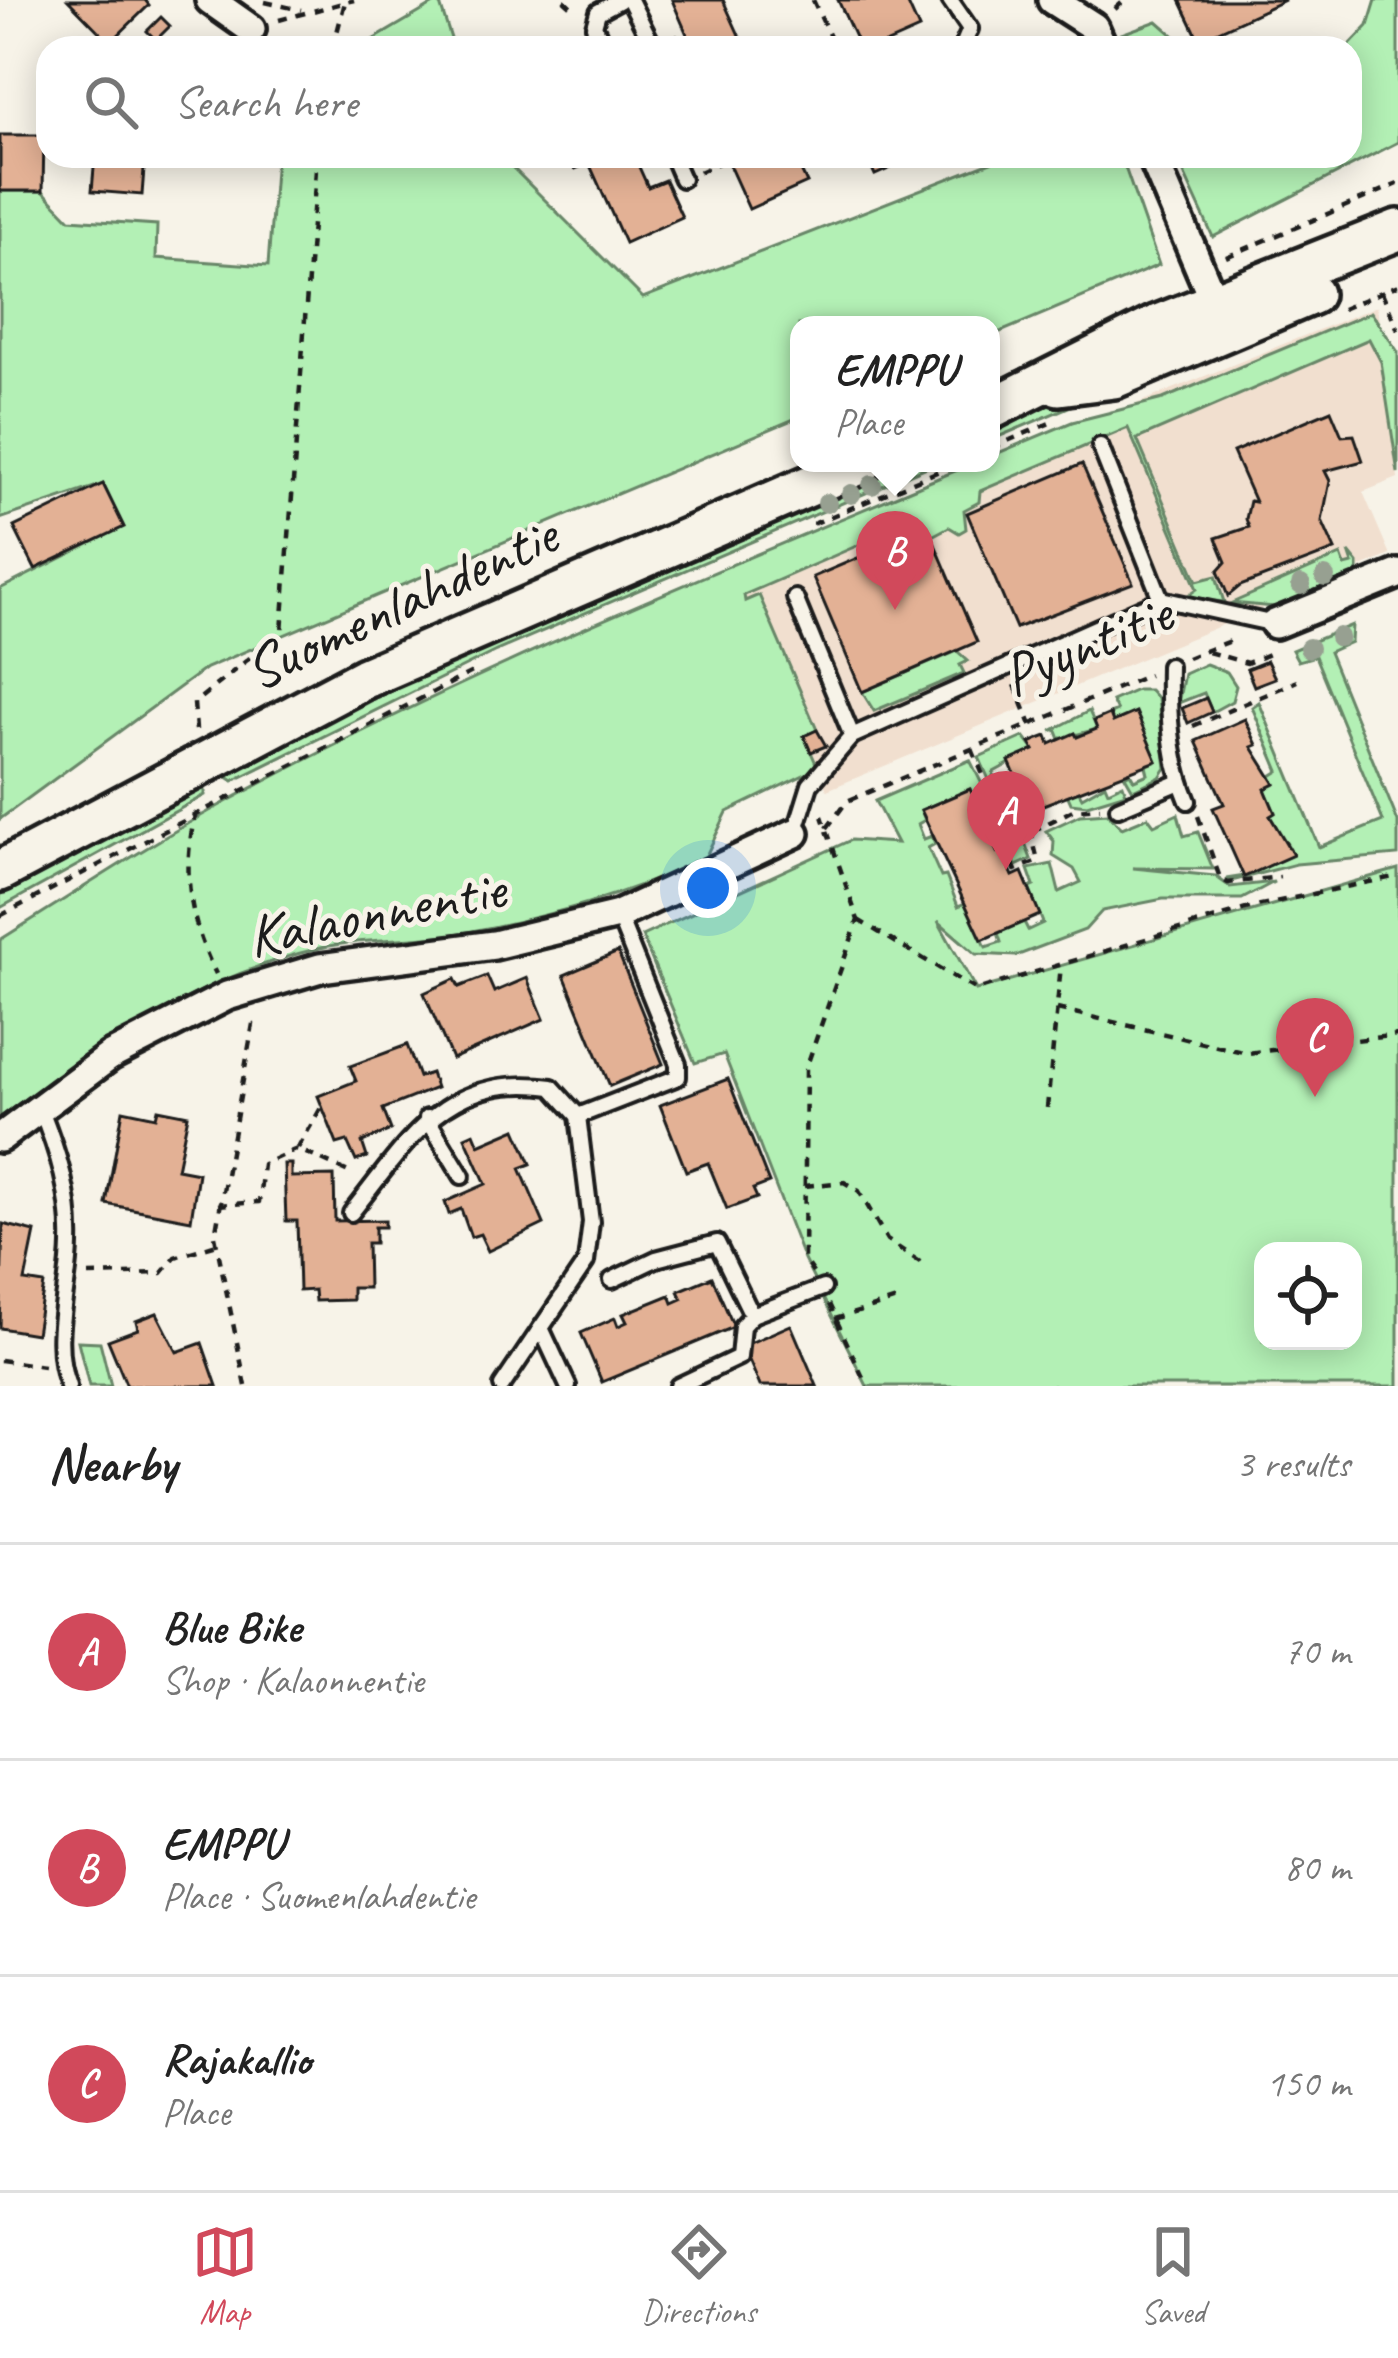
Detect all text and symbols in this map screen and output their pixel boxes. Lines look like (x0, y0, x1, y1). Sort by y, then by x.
search box (36, 36, 1362, 168)
icon: search (78, 69, 144, 135)
text: Search here (174, 74, 357, 131)
popup (790, 316, 1000, 472)
text: EMPPU (834, 341, 956, 398)
text: Place (834, 398, 903, 447)
street label: Suomenlahdentie (232, 495, 573, 707)
pin: B (856, 511, 934, 610)
street label: Pyyntitie (990, 573, 1186, 714)
pin: A (967, 771, 1045, 870)
street label: Kalaonnentie (241, 849, 515, 974)
your location (678, 858, 738, 918)
pin: C (1276, 998, 1354, 1097)
map controls (1254, 1242, 1362, 1350)
button: locate (1254, 1242, 1362, 1350)
text: Nearby (48, 1432, 176, 1496)
text: 3 results (1236, 1440, 1350, 1489)
text: Blue Bike (162, 1599, 301, 1656)
text: A (77, 1627, 97, 1676)
text: 70 m (1284, 1627, 1350, 1676)
text: Shop · Kalaonnentie (162, 1656, 424, 1705)
text: EMPPU (162, 1815, 283, 1872)
text: B (77, 1843, 97, 1892)
text: 80 m (1284, 1843, 1350, 1892)
text: Place · Suomenlahdentie (162, 1872, 475, 1921)
text: Rajakallio (162, 2031, 311, 2088)
text: C (78, 2059, 96, 2108)
text: 150 m (1266, 2059, 1350, 2108)
text: Place (162, 2088, 230, 2137)
tab: Map (192, 2219, 258, 2333)
tab: Directions (642, 2219, 756, 2333)
tab: Saved (1140, 2219, 1206, 2333)

